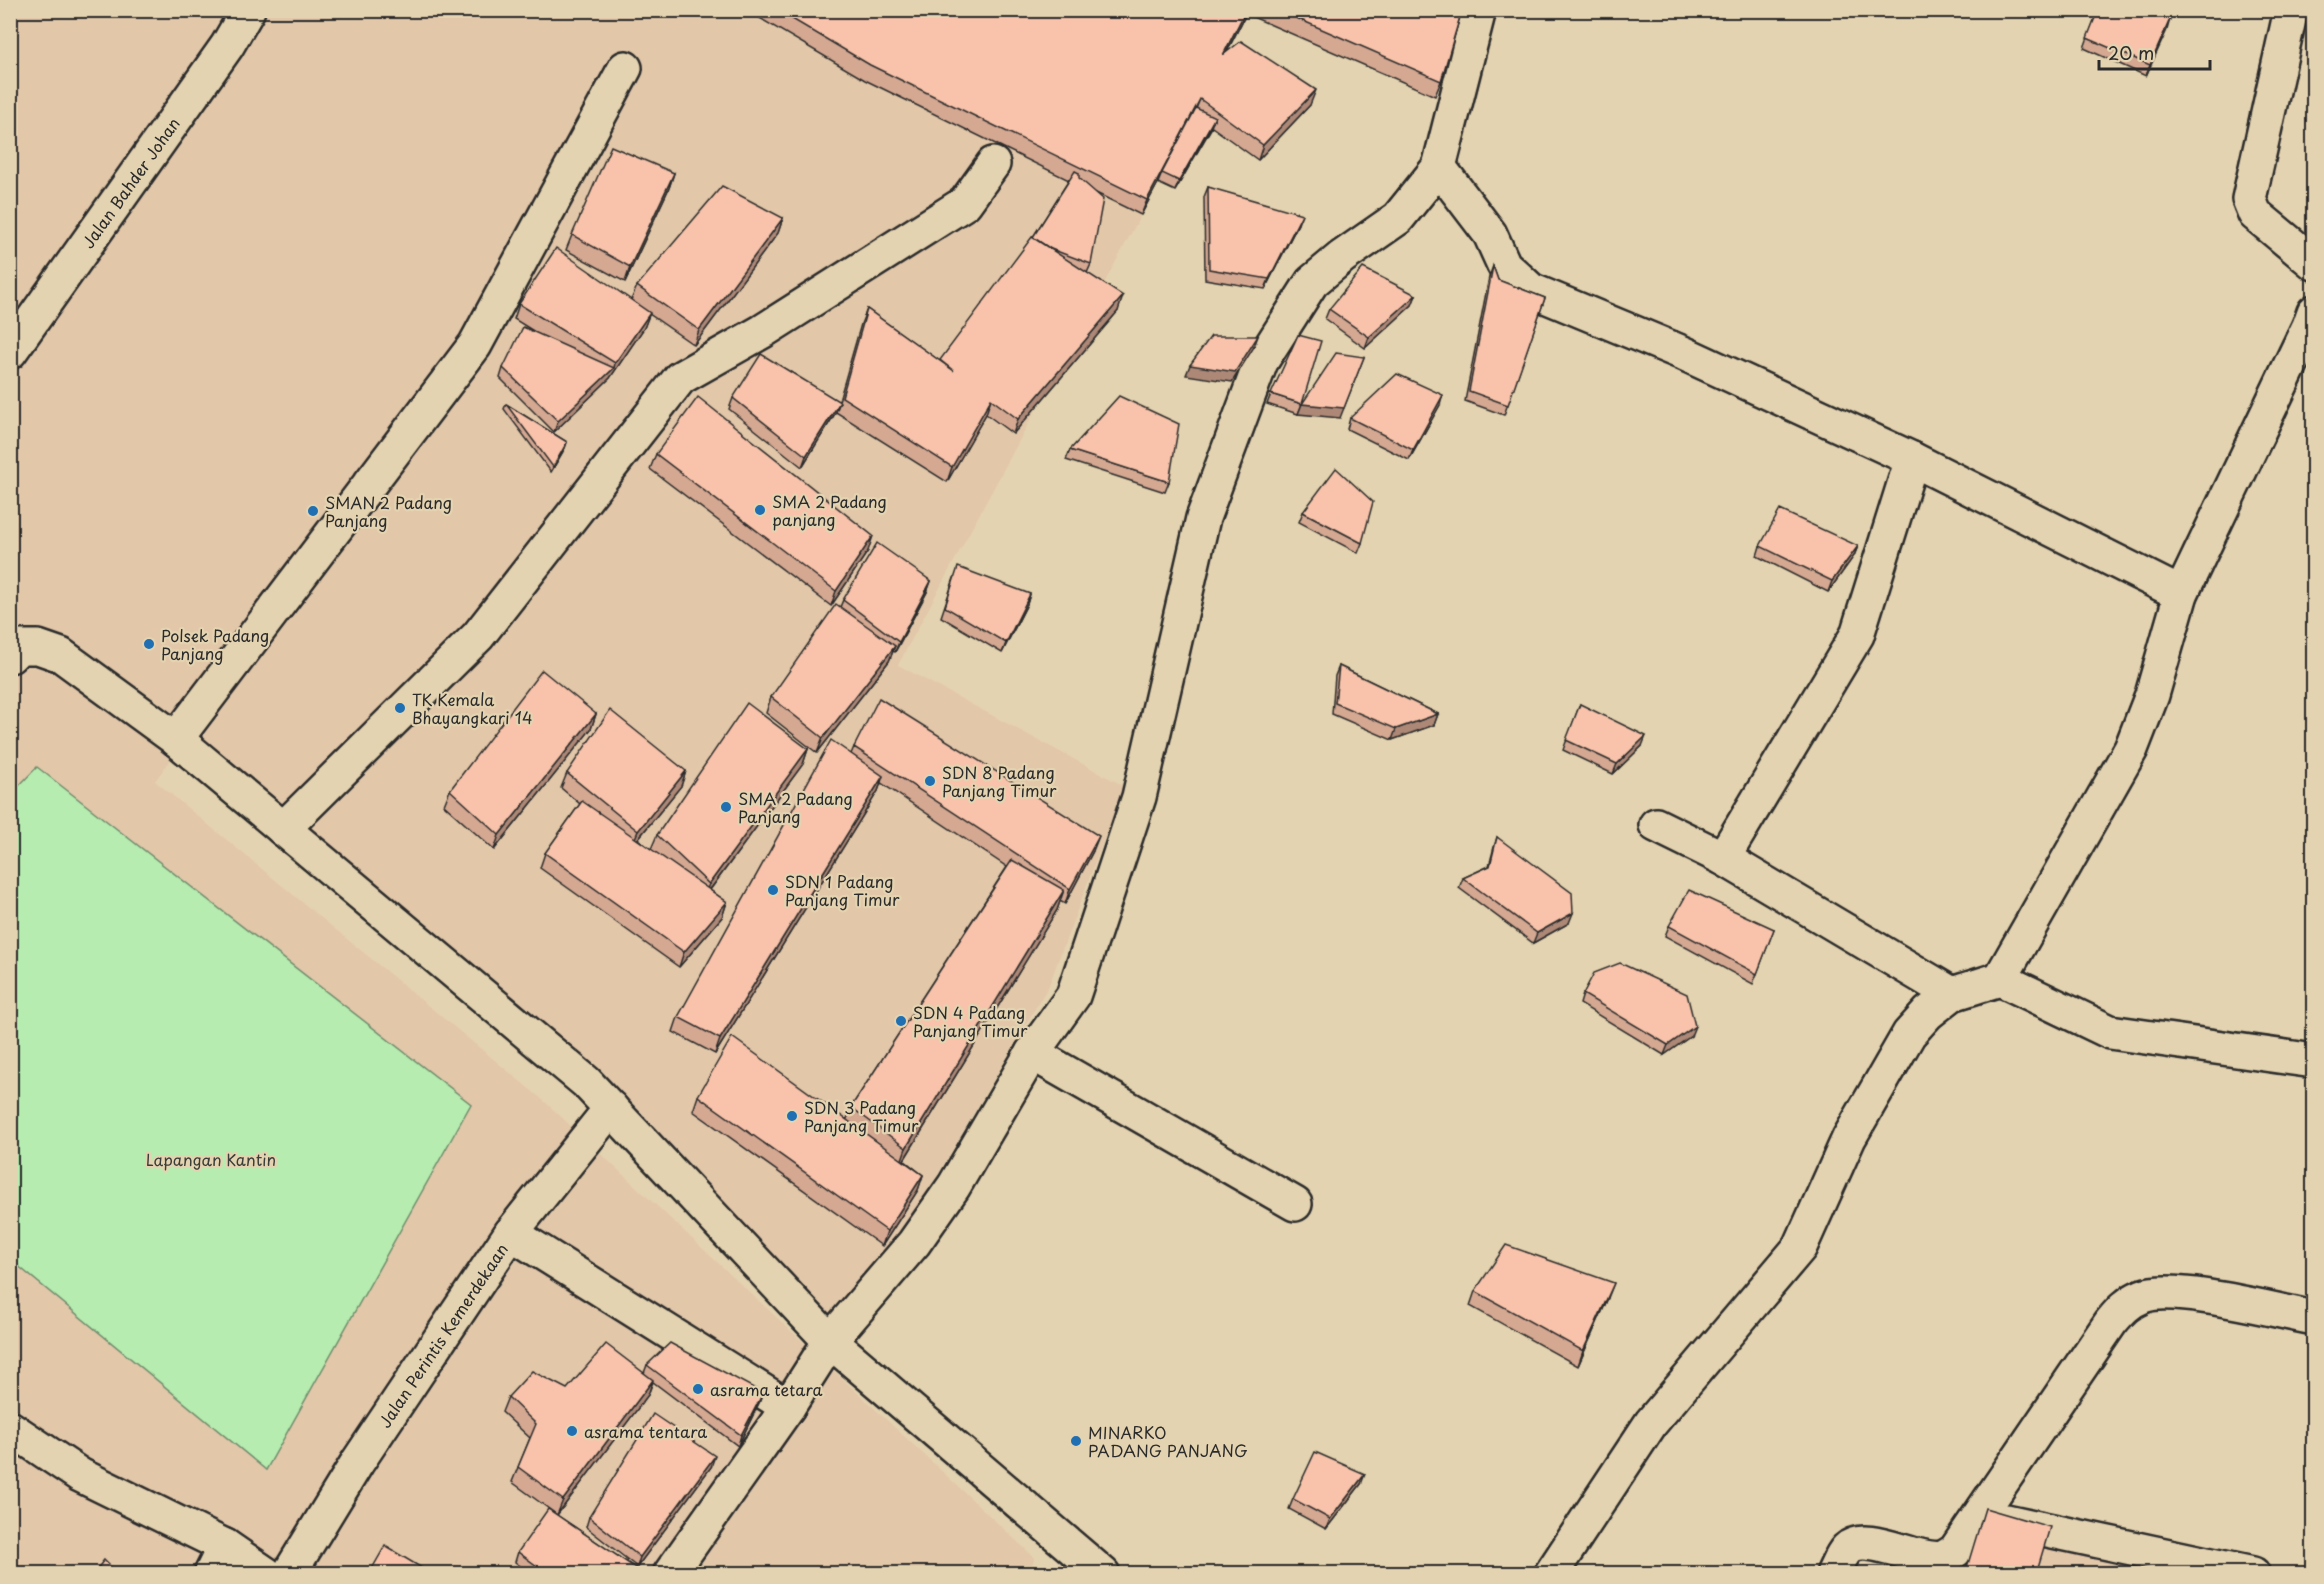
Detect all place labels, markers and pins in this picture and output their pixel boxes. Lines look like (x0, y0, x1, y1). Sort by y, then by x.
place label: SMA 2 Padang panjang (772, 489, 887, 531)
place label: SMAN 2 Padang Panjang (325, 490, 452, 532)
marker: SMA 2 Padang panjang (753, 503, 767, 517)
marker: SMAN 2 Padang Panjang (306, 504, 320, 518)
place label: Polsek Padang Panjang (161, 623, 269, 665)
marker: Polsek Padang Panjang (142, 637, 156, 651)
place label: TK Kemala Bhayangkari 14 (412, 687, 533, 729)
marker: TK Kemala Bhayangkari 14 (393, 701, 407, 715)
place label: SDN 8 Padang Panjang Timur (942, 760, 1057, 802)
marker: SDN 8 Padang Panjang Timur (923, 774, 937, 788)
place label: SMA 2 Padang Panjang (738, 786, 853, 828)
marker: SMA 2 Padang Panjang (719, 800, 733, 814)
place label: SDN 1 Padang Panjang Timur (785, 869, 900, 911)
marker: SDN 1 Padang Panjang Timur (766, 883, 780, 897)
place label: SDN 4 Padang Panjang Timur (913, 1000, 1028, 1042)
marker: SDN 4 Padang Panjang Timur (894, 1014, 908, 1028)
place label: SDN 3 Padang Panjang Timur (804, 1095, 919, 1137)
marker: SDN 3 Padang Panjang Timur (785, 1109, 799, 1123)
place label: asrama tetara (710, 1377, 823, 1401)
marker: asrama tetara (691, 1382, 705, 1396)
place label: asrama tentara (584, 1419, 707, 1443)
place label: MINARKO PADANG PANJANG (1088, 1420, 1248, 1462)
marker: asrama tentara (565, 1424, 579, 1438)
marker: MINARKO PADANG PANJANG (1069, 1434, 1083, 1448)

